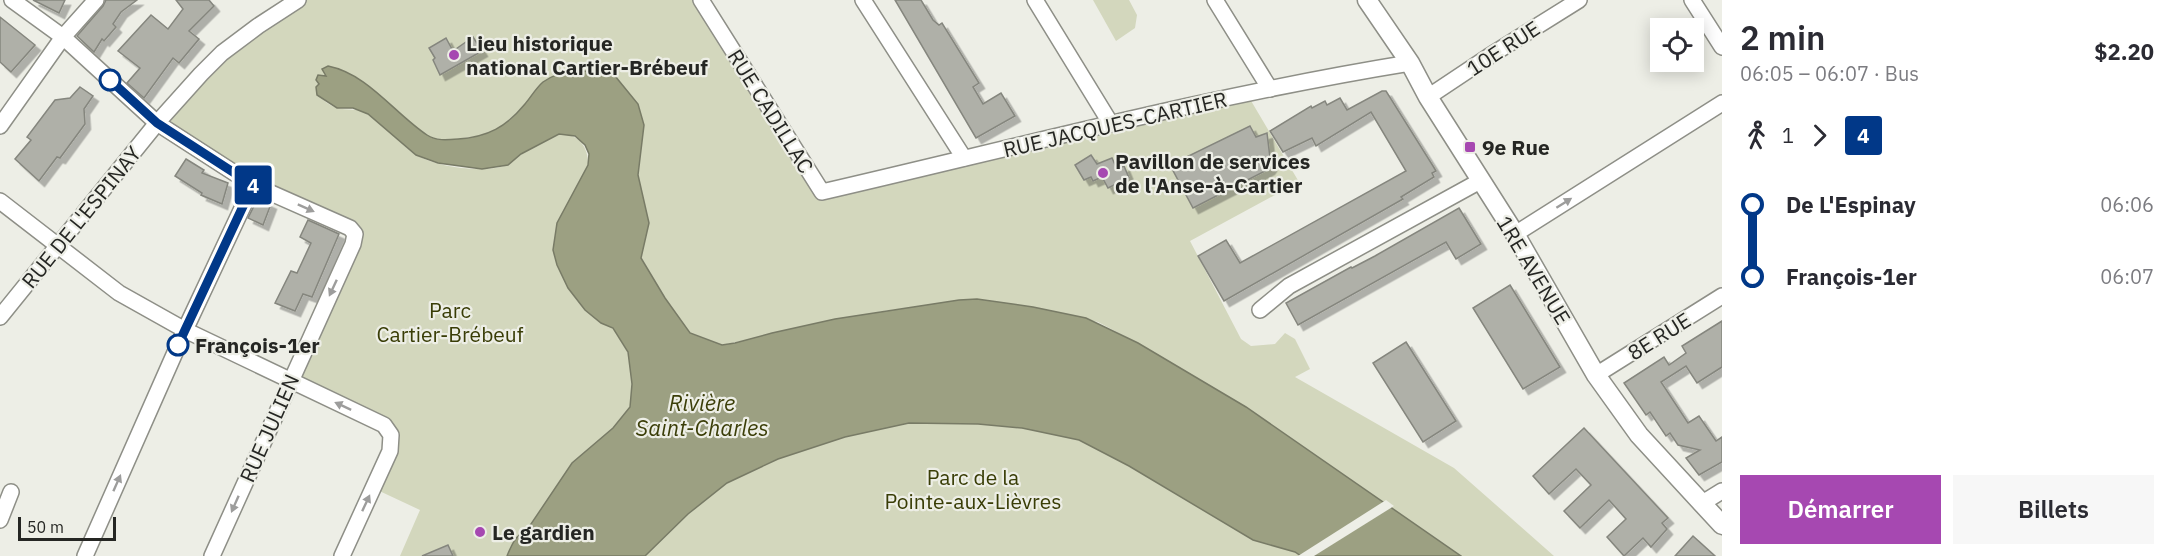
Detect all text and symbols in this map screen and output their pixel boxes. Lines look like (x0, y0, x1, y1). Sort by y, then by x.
street label: 10E RUE (1461, 14, 1545, 82)
text: 2 min (1740, 16, 1825, 59)
map controls (1650, 18, 1704, 72)
button: locate (1650, 18, 1704, 72)
place label: Lieu historique national Cartier-Brébeuf (466, 29, 708, 81)
text: $2.20 (2094, 37, 2154, 66)
street label: RUE CADILLAC (722, 44, 820, 178)
marker: Lieu historique national Cartier-Brébeuf (447, 48, 461, 62)
text: 06:05 – 06:07 · Bus (1740, 60, 1919, 87)
unlabelled marker (99, 69, 121, 91)
street label: RUE JACQUES-CARTIER (1000, 85, 1230, 163)
icon: walk (1740, 119, 1773, 152)
icon: forward (1803, 119, 1836, 152)
text: 4 (1857, 121, 1870, 149)
text: 1 (1782, 122, 1794, 149)
place label: 9e Rue (1482, 133, 1550, 161)
street label: RUE DE L'ESPINAY (15, 140, 147, 294)
marker: 9e Rue (1463, 140, 1477, 154)
place label: Pavillon de services de l'Anse-à-Cartier (1115, 147, 1310, 199)
line badge: 4 (234, 166, 272, 204)
marker: Pavillon de services de l'Anse-à-Cartier (1096, 166, 1110, 180)
text: 4 (247, 171, 259, 199)
text: De L'Espinay (1786, 190, 1916, 219)
text: 06:06 (2100, 191, 2154, 218)
one-way arrow (1556, 197, 1572, 208)
one-way arrow (297, 203, 315, 213)
street label: 1RE AVENUE (1491, 210, 1577, 330)
text: François-1er (1786, 262, 1917, 291)
text: 06:07 (2100, 263, 2154, 290)
one-way arrow (328, 280, 337, 297)
park label: Parc Cartier-Brébeuf (376, 296, 524, 348)
street label: 8E RUE (1622, 306, 1696, 366)
place label: François-1er (195, 331, 320, 359)
marker: François-1er (167, 334, 189, 356)
street label: RUE JULIEN (233, 370, 305, 486)
water label: Rivière Saint-Charles (635, 388, 769, 442)
one-way arrow (334, 401, 351, 410)
park label: Parc de la Pointe-aux-Lièvres (885, 463, 1061, 515)
one-way arrow (113, 475, 122, 492)
button: Démarrer (1740, 475, 1941, 544)
button: Billets (1953, 475, 2154, 544)
one-way arrow (362, 494, 371, 511)
one-way arrow (231, 496, 240, 513)
scale bar (18, 514, 116, 542)
text: 50 m (27, 517, 64, 537)
place label: Le gardien (492, 518, 595, 546)
marker: Le gardien (473, 525, 487, 539)

